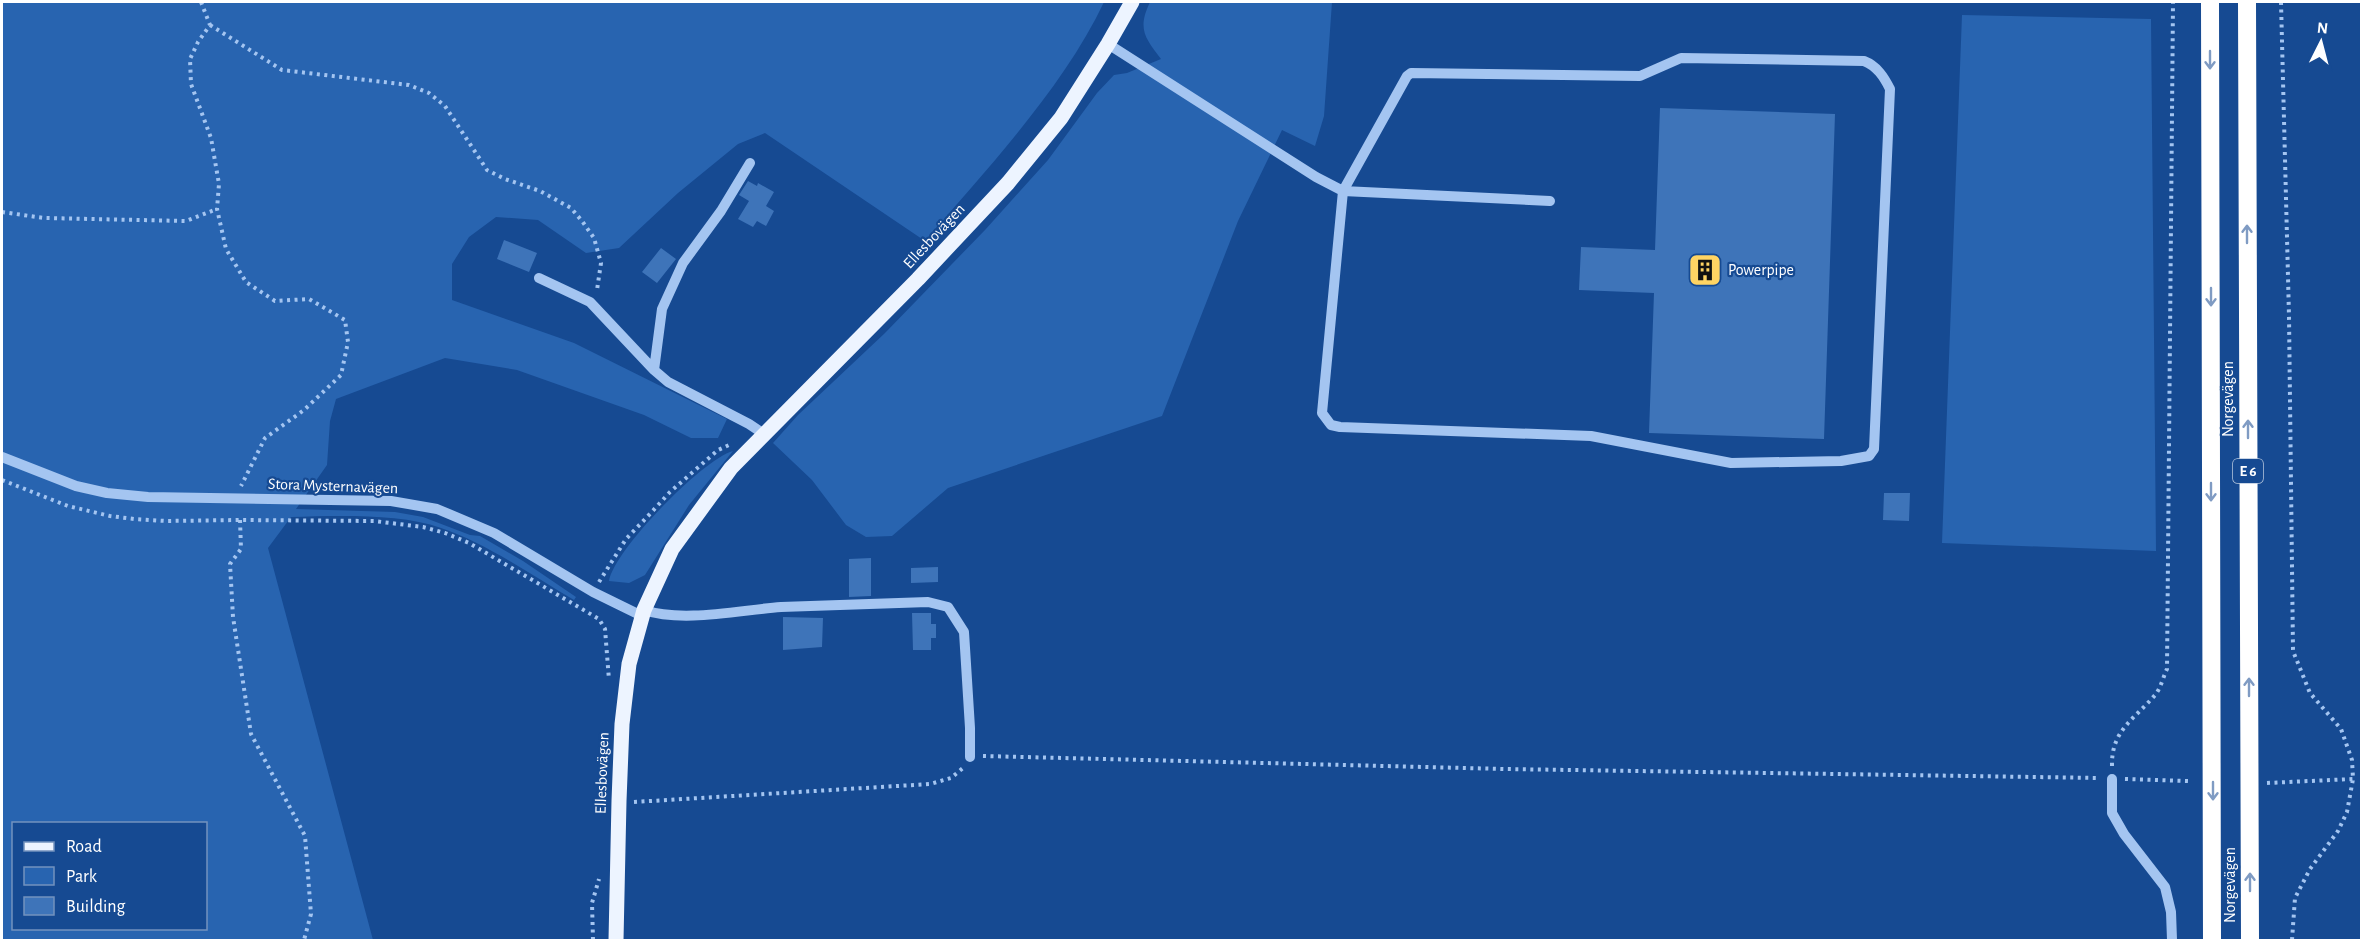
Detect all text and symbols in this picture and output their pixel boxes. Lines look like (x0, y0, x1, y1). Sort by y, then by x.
north arrow (2291, 12, 2351, 72)
text: N (2316, 20, 2329, 37)
one-way arrow (2204, 49, 2216, 69)
street label: Ellesbovägen (900, 201, 968, 271)
one-way arrow (2241, 225, 2253, 245)
building icon: Powerpipe (1687, 252, 1723, 288)
place label: Powerpipe (1728, 262, 1794, 278)
one-way arrow (2205, 286, 2217, 306)
street label: Norgevägen (2220, 361, 2236, 437)
one-way arrow (2242, 420, 2254, 440)
road number: E 6 (2233, 459, 2263, 483)
street label: Stora Mysternavägen (268, 476, 398, 497)
one-way arrow (2206, 481, 2217, 501)
one-way arrow (2243, 678, 2255, 698)
street label: Ellesbovägen (593, 732, 611, 814)
one-way arrow (2207, 780, 2219, 800)
legend (12, 822, 207, 930)
text: Road (66, 838, 102, 856)
street label: Norgevägen (2222, 847, 2238, 923)
text: Park (66, 868, 98, 886)
one-way arrow (2244, 873, 2256, 893)
text: Building (66, 898, 126, 916)

